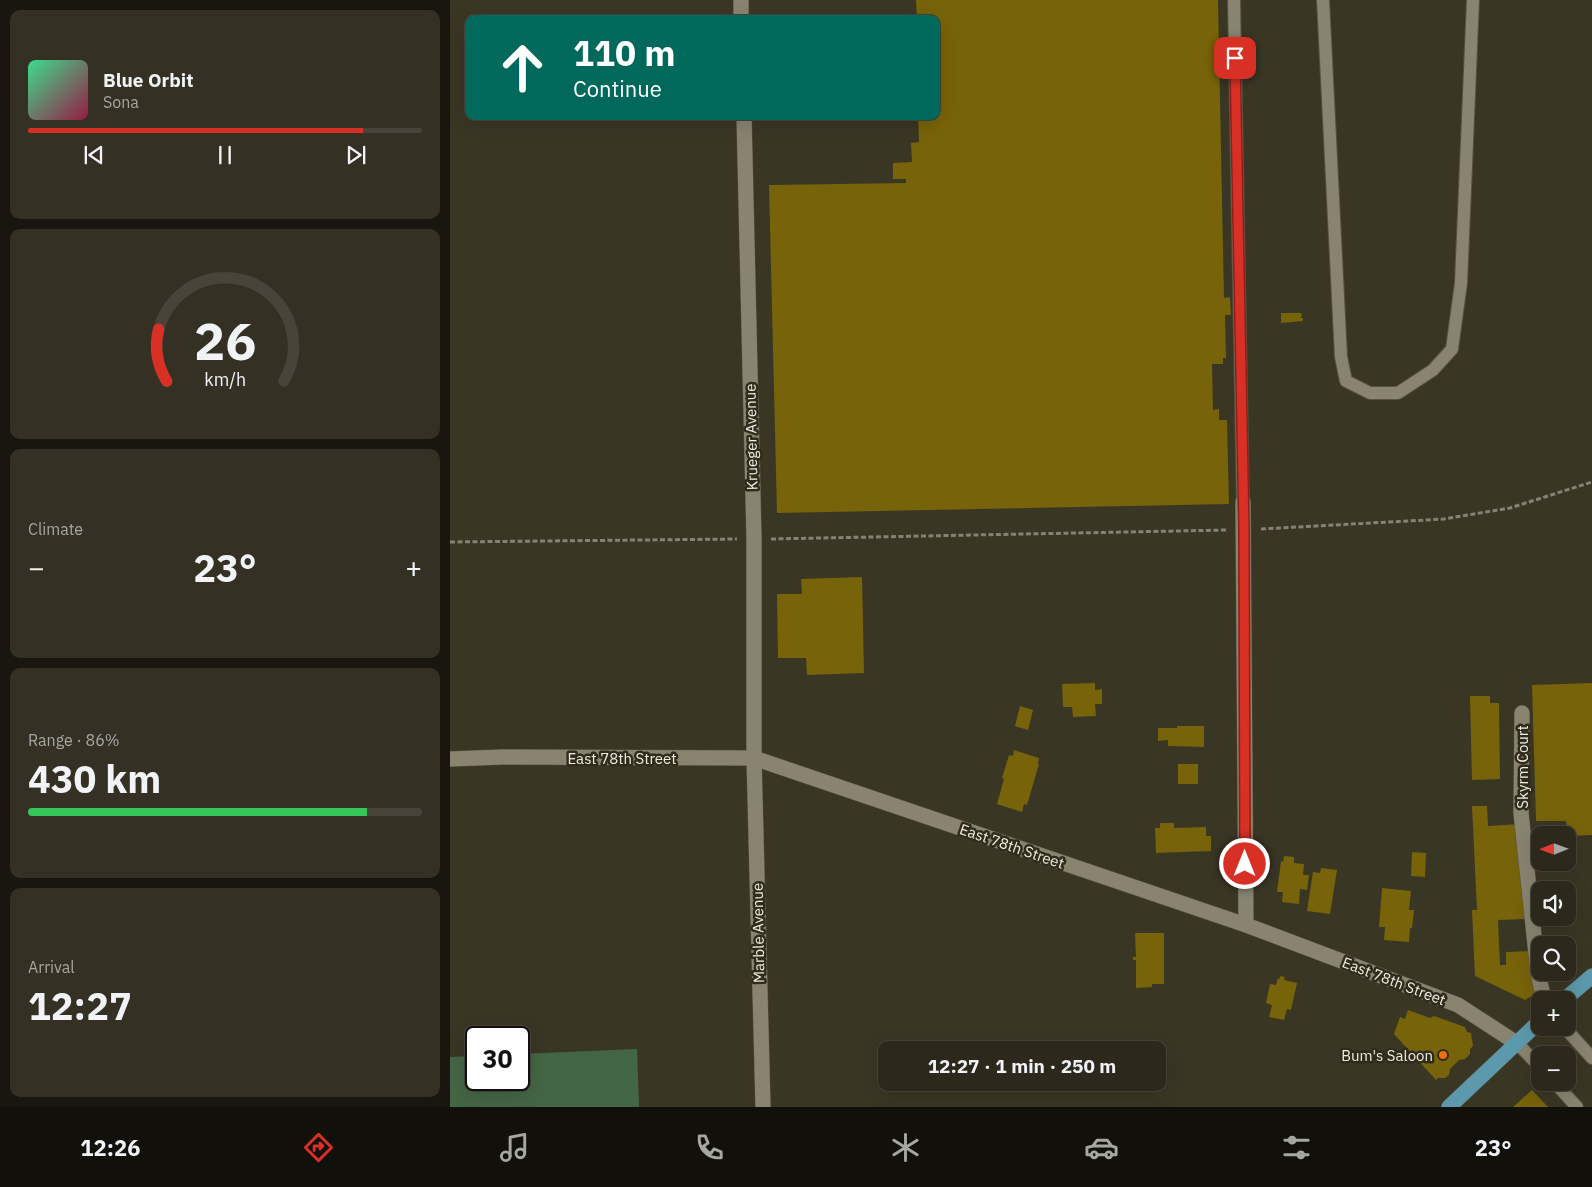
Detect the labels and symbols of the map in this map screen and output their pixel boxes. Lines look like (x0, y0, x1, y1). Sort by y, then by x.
pin (1214, 37, 1256, 79)
street label: Krueger Avenue (741, 383, 761, 491)
street label: Skyrm Court (1513, 725, 1532, 809)
street label: East 78th Street (567, 749, 677, 768)
street label: East 78th Street (957, 819, 1067, 873)
north arrow (1531, 826, 1576, 871)
position arrow (1218, 837, 1270, 889)
street label: Marble Avenue (748, 883, 768, 983)
street label: East 78th Street (1340, 953, 1448, 1009)
speed limit sign: 30 (465, 1026, 530, 1091)
place label: Bum's Saloon (1341, 1046, 1433, 1065)
marker: Bum's Saloon (1437, 1049, 1449, 1061)

